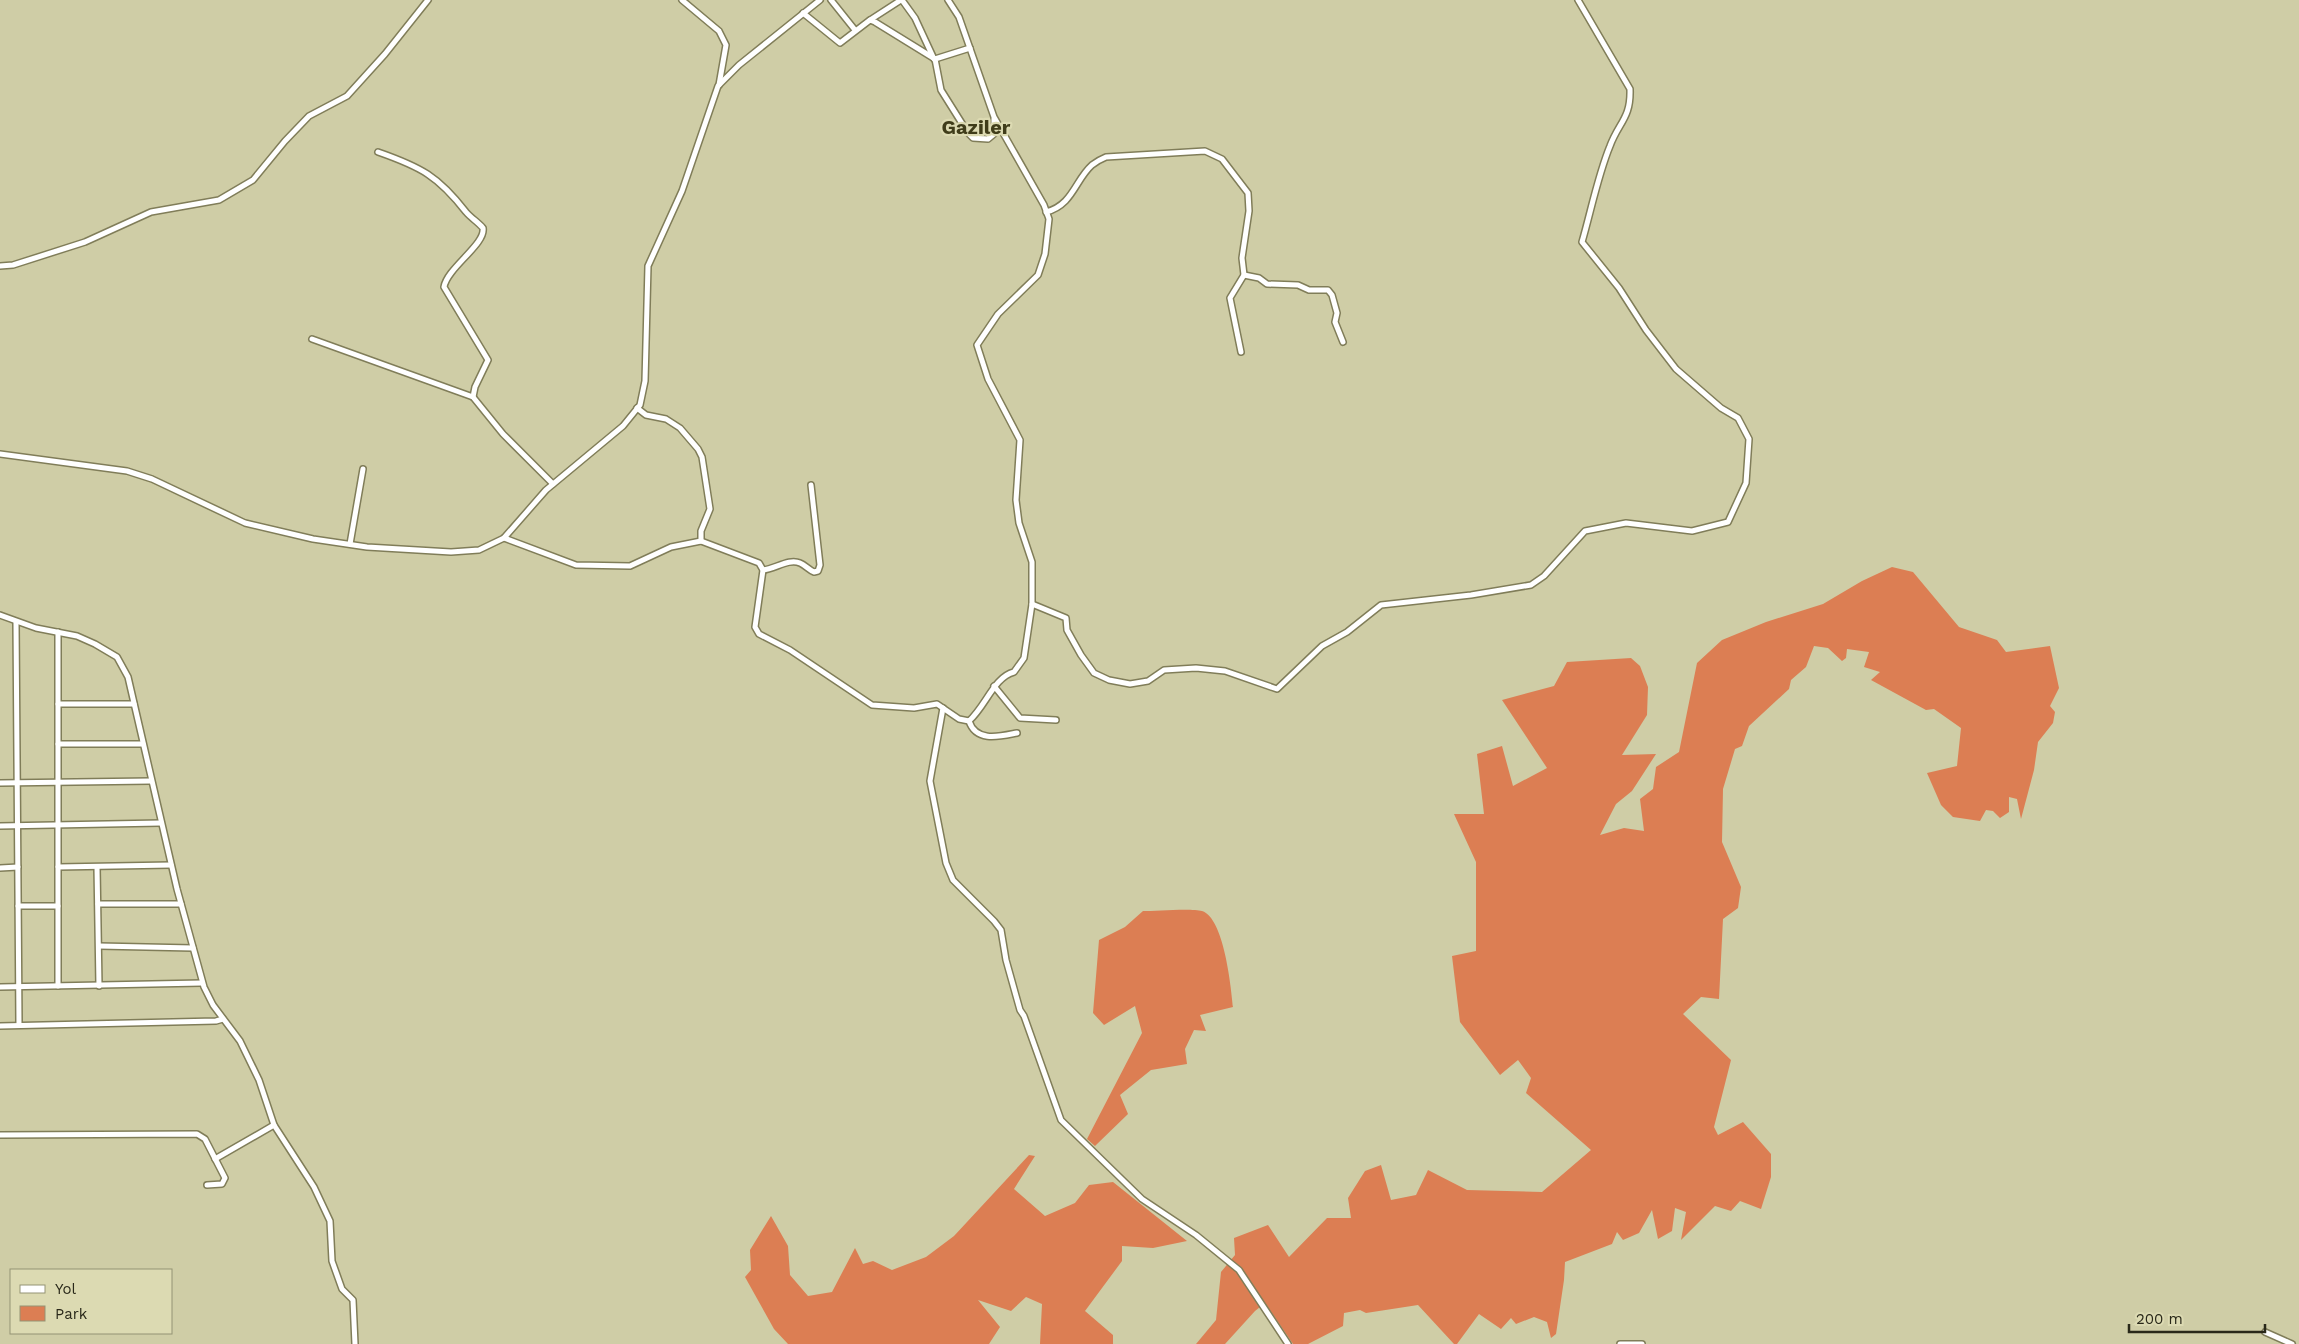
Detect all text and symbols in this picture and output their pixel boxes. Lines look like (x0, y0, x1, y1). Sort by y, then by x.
district label: Gaziler (942, 115, 1011, 139)
legend (10, 1269, 172, 1334)
text: Yol (55, 1280, 77, 1298)
scale bar (2129, 1302, 2265, 1334)
text: Park (55, 1305, 88, 1323)
text: 200 m (2136, 1310, 2183, 1328)

